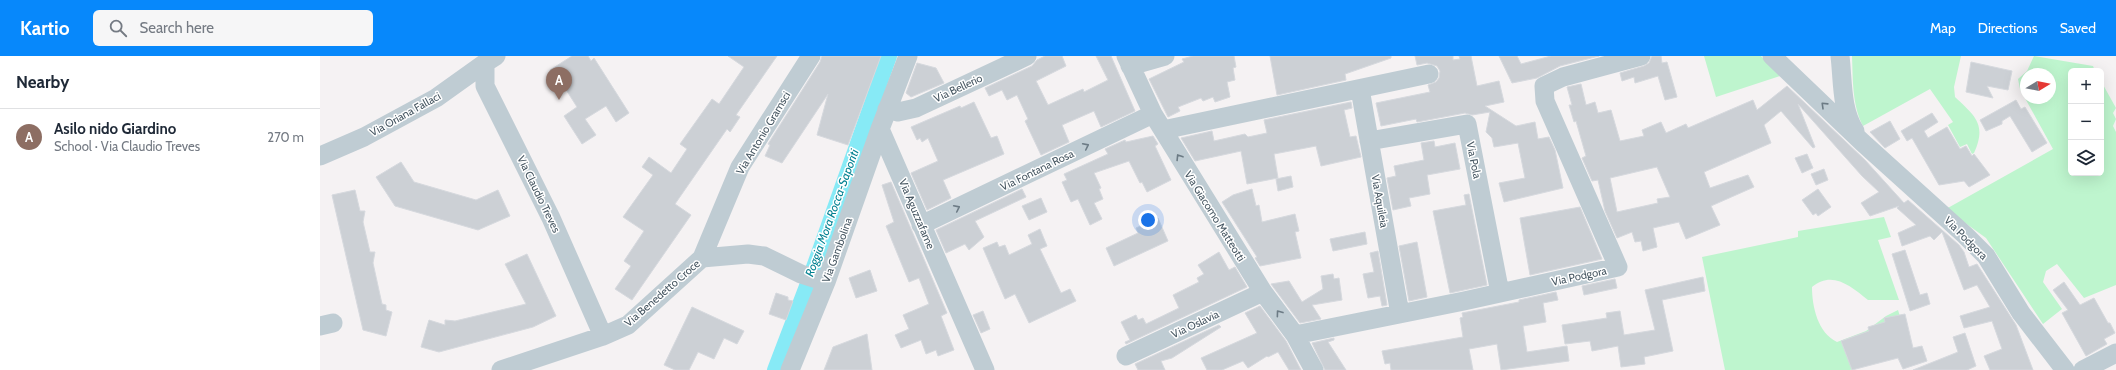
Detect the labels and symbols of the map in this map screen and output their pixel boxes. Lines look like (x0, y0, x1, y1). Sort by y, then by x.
pin: A (546, 67, 572, 100)
north arrow (2020, 68, 2056, 104)
street label: Via Bellerio (931, 71, 985, 105)
street label: Via Oriana Fallaci (367, 89, 443, 139)
street label: Via Antonio Gramsci (733, 89, 793, 177)
one-way arrow (1821, 102, 1829, 110)
street label: Via Pola (1464, 140, 1485, 180)
one-way arrow (1082, 143, 1090, 151)
street label: Via Fontana Rosa (998, 146, 1077, 194)
water label: Roggia Mora Rocca-Saporiti (801, 147, 862, 279)
street label: Via Claudio Treves (514, 153, 564, 235)
one-way arrow (1177, 154, 1184, 161)
street label: Via Giacomo Matteotti (1181, 168, 1249, 264)
street label: Via Aquileia (1368, 173, 1392, 229)
street label: Via Aguzzafame (896, 177, 938, 252)
one-way arrow (952, 205, 960, 213)
your location (1138, 210, 1158, 230)
street label: Via Podgora (1941, 213, 1991, 263)
street label: Via Gambolina (819, 215, 855, 284)
street label: Via Benedetto Croce (621, 256, 703, 330)
street label: Via Podgora (1550, 263, 1608, 289)
street label: Via Oslavia (1169, 307, 1222, 341)
one-way arrow (1276, 311, 1283, 318)

